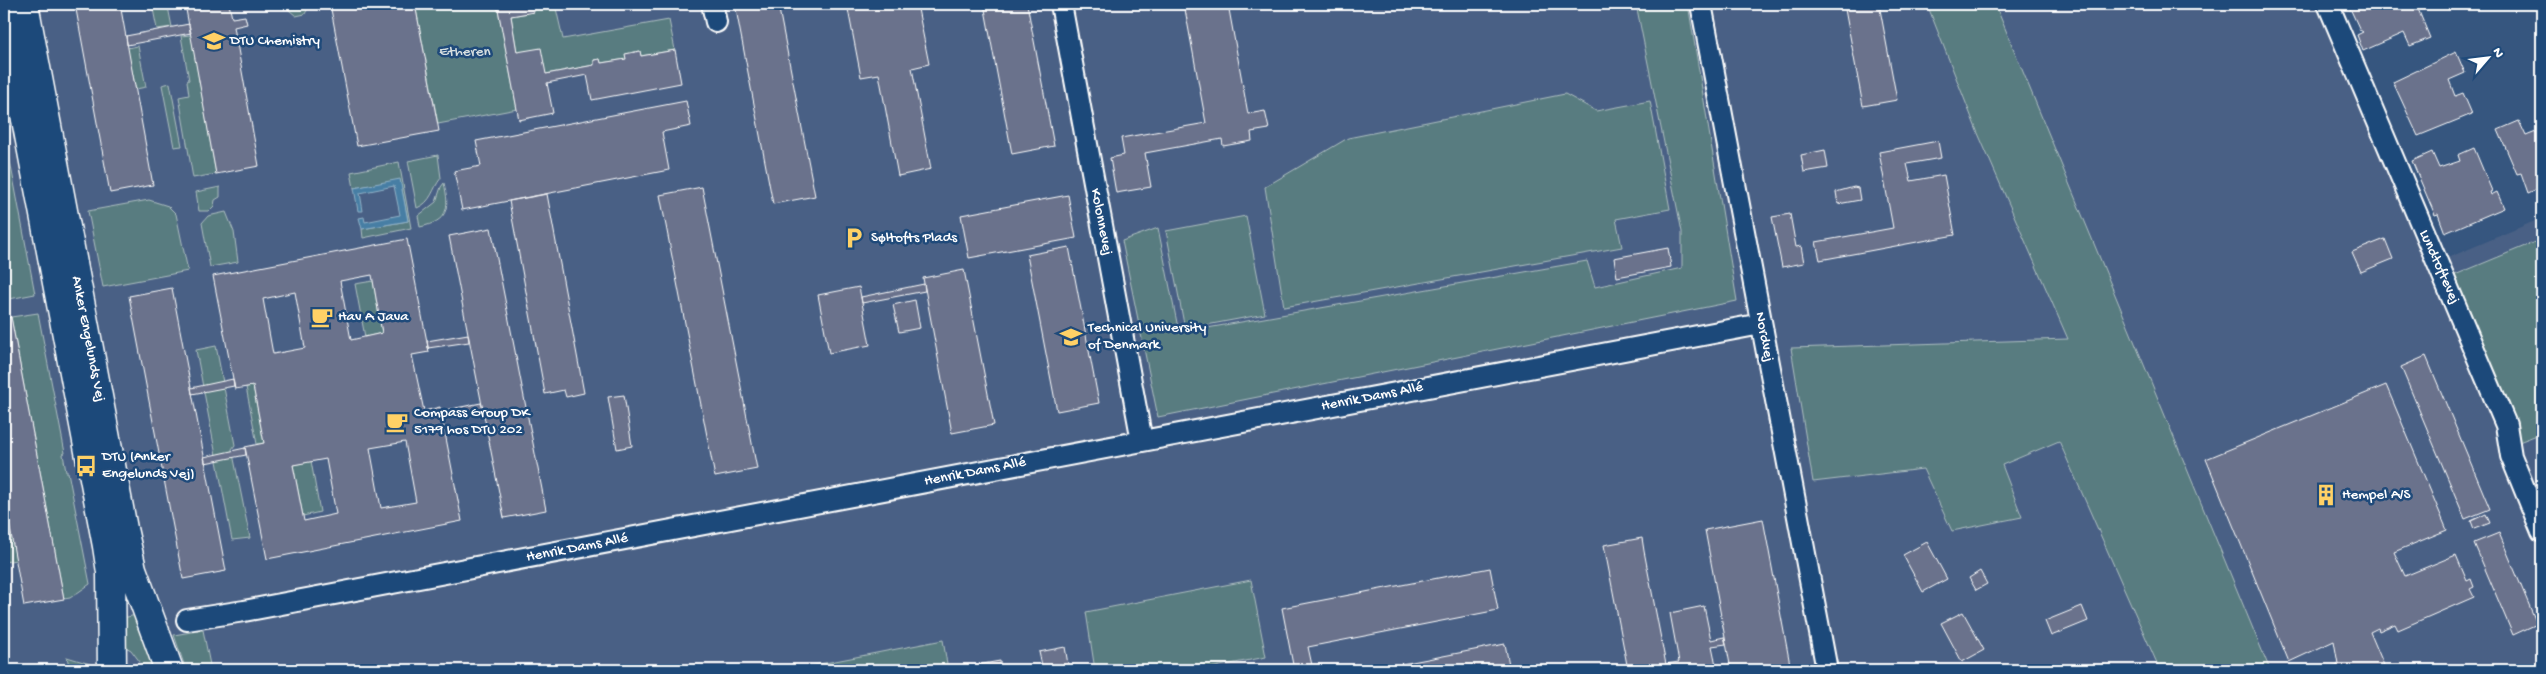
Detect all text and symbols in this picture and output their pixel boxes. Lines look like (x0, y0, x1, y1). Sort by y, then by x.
school or university icon: DTU Chemistry (201, 28, 227, 54)
place label: DTU Chemistry (229, 32, 321, 50)
north arrow (2464, 32, 2514, 82)
park label: Etheren (439, 43, 491, 61)
text: N (2488, 45, 2507, 61)
street label: Kolonnevej (1086, 187, 1116, 257)
parking icon: Søltofts Plads (841, 225, 867, 251)
street label: Lundtoftevej (2415, 227, 2463, 307)
place label: Søltofts Plads (871, 229, 957, 247)
street label: Anker Engelunds Vej (67, 275, 109, 403)
cafe icon: Hav A Java (309, 304, 335, 330)
place label: Hav A Java (338, 308, 409, 326)
street label: Nordvej (1750, 311, 1778, 363)
place label: Technical University of Denmark (1087, 319, 1207, 354)
school or university icon: Technical University of Denmark (1058, 324, 1084, 350)
street label: Henrik Dams Allé (1320, 378, 1425, 416)
place label: Compass Group DK 5179 hos DTU 202 (414, 404, 531, 439)
cafe icon: Compass Group DK 5179 hos DTU 202 (384, 409, 410, 435)
place label: DTU (Anker Engelunds Vej) (101, 448, 195, 483)
bus stop icon: DTU (Anker Engelunds Vej) (73, 453, 99, 479)
street label: Henrik Dams Allé (923, 453, 1028, 491)
building icon: Hempel A/S (2313, 482, 2339, 508)
place label: Hempel A/S (2342, 486, 2410, 504)
street label: Henrik Dams Allé (525, 529, 630, 567)

